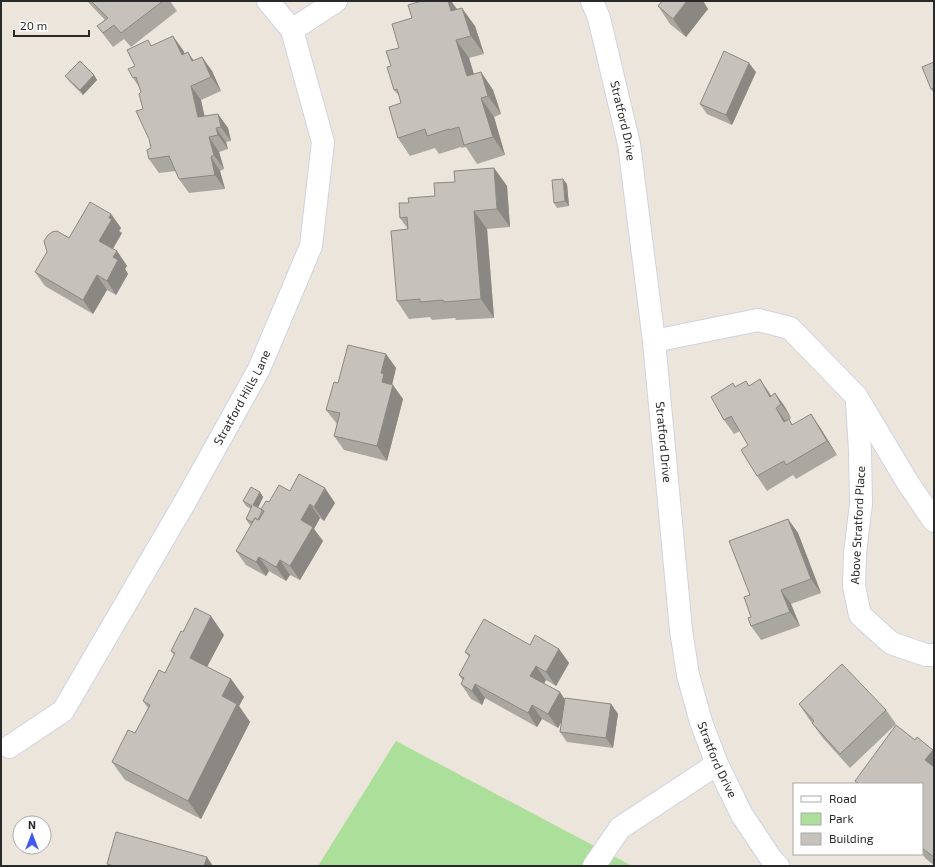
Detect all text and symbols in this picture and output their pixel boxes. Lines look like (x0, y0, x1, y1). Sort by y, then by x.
scale bar (14, 12, 89, 38)
text: 20 m (20, 18, 47, 32)
street label: Stratford Drive (608, 79, 639, 161)
street label: Stratford Hills Lane (210, 348, 272, 447)
street label: Stratford Drive (654, 401, 675, 483)
street label: Above Stratford Place (847, 465, 867, 585)
street label: Stratford Drive (695, 719, 740, 800)
legend (793, 783, 923, 855)
text: Road (829, 791, 857, 805)
text: Park (829, 811, 854, 825)
north arrow (12, 815, 52, 855)
text: N (28, 818, 36, 831)
text: Building (829, 831, 874, 845)

